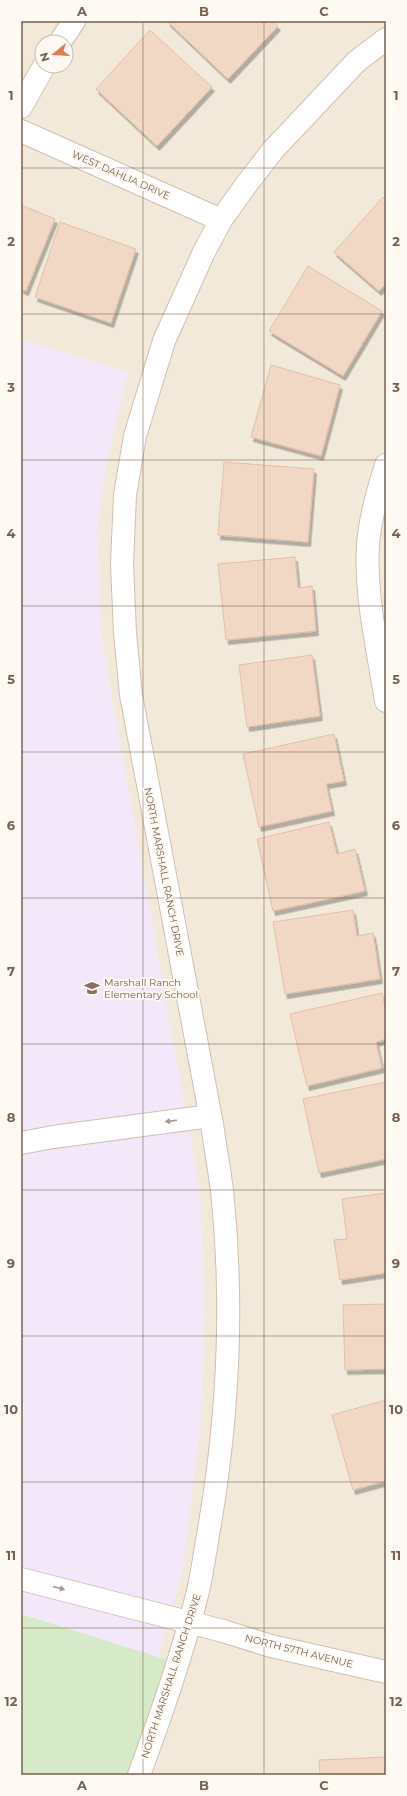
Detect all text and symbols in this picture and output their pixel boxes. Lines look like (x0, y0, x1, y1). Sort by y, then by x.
text: A (76, 3, 88, 19)
text: B (199, 3, 209, 19)
text: C (319, 3, 329, 19)
north arrow (34, 34, 74, 74)
text: N (36, 51, 53, 63)
text: 1 (8, 87, 14, 103)
text: 1 (393, 87, 399, 103)
street label: WEST DAHLIA DRIVE (70, 147, 172, 203)
text: 2 (7, 233, 15, 249)
text: 2 (392, 233, 400, 249)
text: 3 (6, 379, 15, 395)
text: 3 (391, 379, 400, 395)
text: 4 (7, 525, 16, 541)
text: 4 (392, 525, 401, 541)
text: 5 (7, 671, 15, 687)
text: 5 (392, 671, 400, 687)
street label: NORTH MARSHALL RANCH DRIVE (141, 786, 187, 958)
text: 6 (7, 817, 16, 833)
text: 6 (392, 817, 401, 833)
text: 7 (7, 963, 15, 979)
text: 7 (392, 963, 400, 979)
place label: Marshall Ranch Elementary School (104, 976, 198, 1001)
school or university icon: Marshall Ranch Elementary School (83, 979, 101, 997)
text: 8 (7, 1109, 16, 1125)
text: 8 (392, 1109, 401, 1125)
one-way arrow (165, 1118, 177, 1124)
text: 9 (7, 1255, 15, 1271)
text: 9 (392, 1255, 400, 1271)
text: 10 (4, 1401, 18, 1417)
text: 10 (389, 1401, 403, 1417)
text: 11 (6, 1547, 16, 1563)
text: 11 (391, 1547, 401, 1563)
one-way arrow (53, 1586, 65, 1592)
street label: NORTH MARSHALL RANCH DRIVE (138, 1592, 204, 1760)
street label: NORTH 57TH AVENUE (244, 1631, 355, 1671)
text: 12 (5, 1693, 18, 1709)
text: 12 (390, 1693, 403, 1709)
text: A (76, 1777, 88, 1793)
text: B (199, 1777, 209, 1793)
text: C (319, 1777, 329, 1793)

